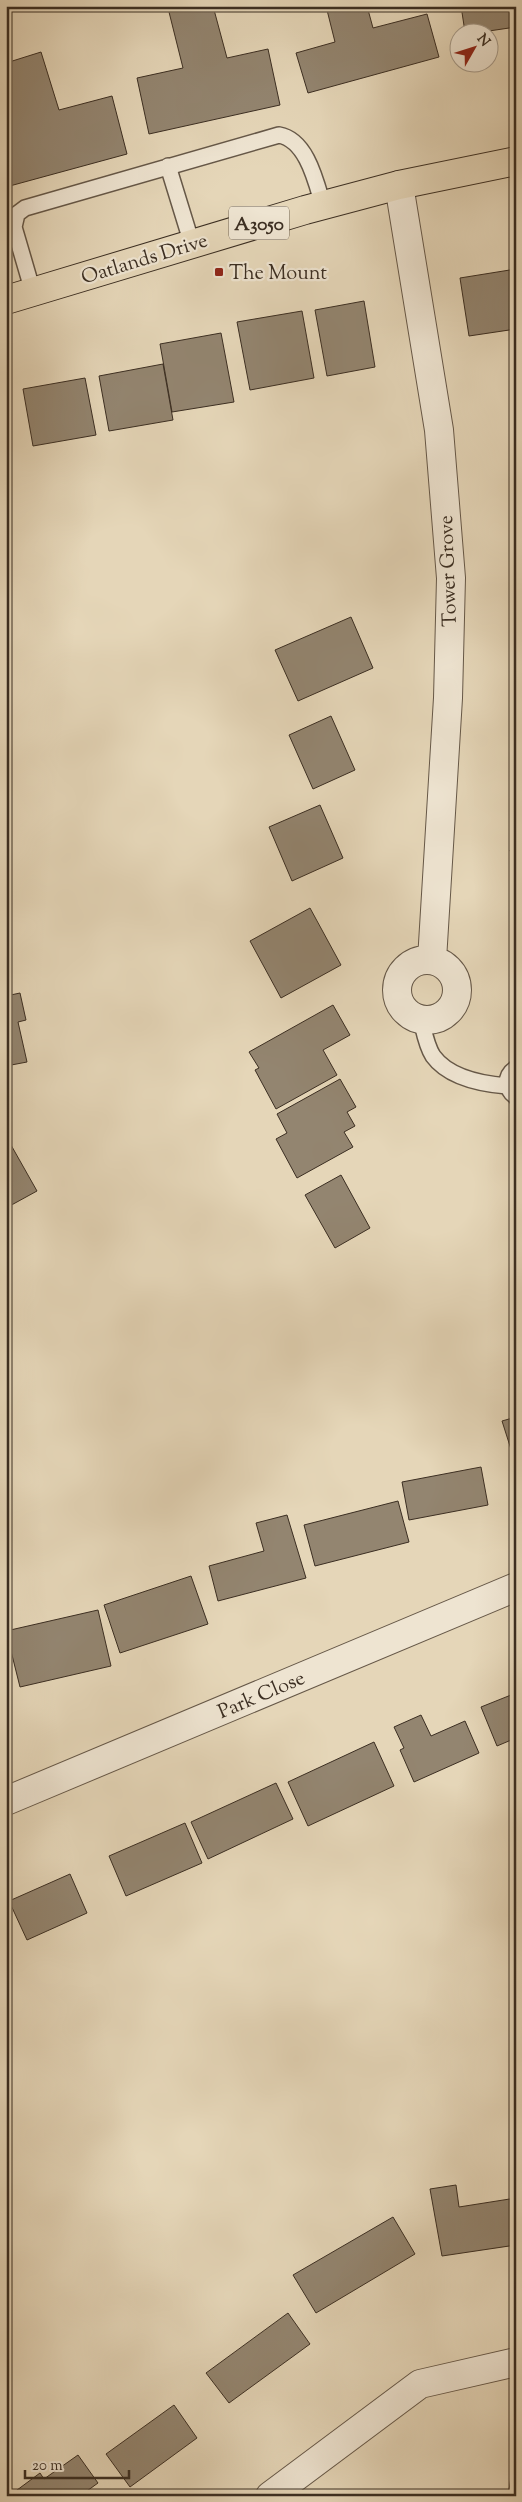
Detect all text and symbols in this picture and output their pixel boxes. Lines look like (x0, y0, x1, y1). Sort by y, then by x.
north arrow (450, 22, 500, 72)
text: N (471, 30, 494, 52)
road number: A3050 (229, 207, 289, 240)
street label: Oatlands Drive (78, 227, 212, 293)
place label: The Mount (229, 260, 327, 289)
marker: The Mount (213, 266, 225, 278)
street label: Tower Grove (433, 515, 466, 627)
street label: Park Close (214, 1665, 310, 1728)
scale bar (25, 2447, 129, 2479)
text: 20 m (32, 2456, 63, 2477)

